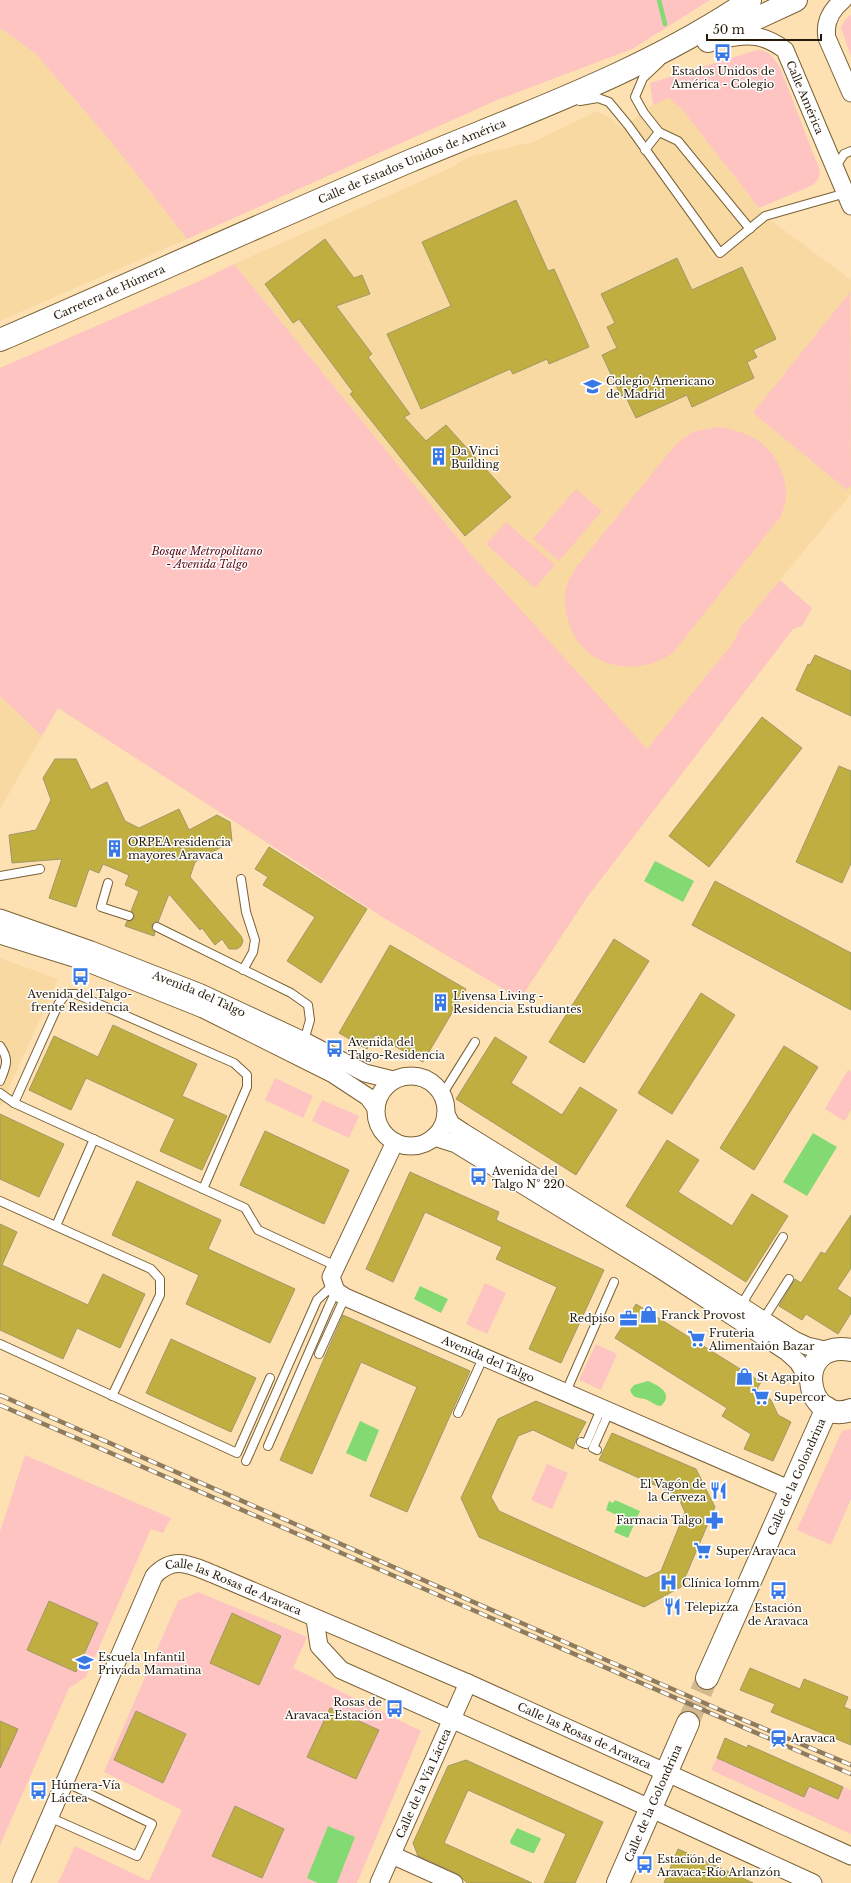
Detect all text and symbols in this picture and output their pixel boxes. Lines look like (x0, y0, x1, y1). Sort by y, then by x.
scale bar (707, 16, 821, 42)
text: 50 m (713, 22, 745, 37)
bus stop icon: Estados Unidos de América - Colegio (713, 43, 733, 63)
street label: Calle América (783, 58, 827, 137)
place label: Estados Unidos de América - Colegio (671, 64, 774, 91)
street label: Calle de Estados Unidos de América (316, 115, 509, 207)
street label: Carretera de Húmera (51, 261, 168, 323)
place label: Colegio Americano de Madrid (606, 374, 715, 401)
school or university icon: Colegio Americano de Madrid (583, 377, 603, 397)
place label: Da Vinci Building (451, 444, 500, 471)
building icon: Da Vinci Building (428, 447, 448, 467)
park label: Bosque Metropolitano - Avenida Talgo (150, 544, 263, 571)
place label: ORPEA residencia mayores Aravaca (128, 835, 232, 862)
building icon: ORPEA residencia mayores Aravaca (105, 838, 125, 858)
bus stop icon: Avenida del Talgo- frente Residencia (70, 966, 90, 986)
street label: Avenida del Talgo (150, 967, 248, 1020)
place label: Avenida del Talgo- frente Residencia (27, 987, 132, 1014)
place label: Livensa Living - Residencia Estudiantes (453, 989, 582, 1016)
building icon: Livensa Living - Residencia Estudiantes (430, 992, 450, 1012)
place label: Avenida del Talgo-Residencia (347, 1035, 446, 1062)
bus stop icon: Avenida del Talgo-Residencia (325, 1038, 345, 1058)
place label: Avenida del Talgo Nº 220 (491, 1164, 565, 1191)
bus stop icon: Avenida del Talgo Nº 220 (469, 1167, 489, 1187)
shop icon: Franck Provost (638, 1305, 658, 1325)
office icon: Redpiso (618, 1308, 638, 1328)
place label: Franck Provost (661, 1308, 746, 1322)
place label: Redpiso (569, 1311, 615, 1325)
place label: Fruteria Alimentaión Bazar (708, 1326, 815, 1353)
supermarket icon: Fruteria Alimentaión Bazar (686, 1329, 706, 1349)
street label: Avenida del Talgo (439, 1332, 537, 1385)
shop icon: St Agapito (734, 1367, 754, 1387)
place label: St Agapito (757, 1370, 815, 1384)
supermarket icon: Supercor (751, 1387, 771, 1407)
place label: Supercor (774, 1390, 826, 1404)
street label: Calle de la Golondrina (764, 1415, 829, 1538)
place label: El Vagón de la Cerveza (640, 1477, 707, 1504)
restaurant icon: El Vagón de la Cerveza (709, 1480, 729, 1500)
pharmacy icon: Farmacia Talgo (705, 1510, 725, 1530)
place label: Farmacia Talgo (616, 1513, 702, 1527)
supermarket icon: Super Aravaca (693, 1541, 713, 1561)
place label: Super Aravaca (716, 1544, 797, 1558)
street label: Calle las Rosas de Aravaca (163, 1556, 304, 1618)
hospital icon: Clínica Iomm (659, 1573, 679, 1593)
place label: Clínica Iomm (682, 1576, 760, 1590)
bus stop icon: Estación de Aravaca (768, 1580, 788, 1600)
restaurant icon: Telepizza (662, 1597, 682, 1617)
place label: Telepizza (685, 1600, 739, 1614)
place label: Estación de Aravaca (748, 1601, 809, 1628)
place label: Escuela Infantil Privada Mamatina (98, 1650, 202, 1677)
school or university icon: Escuela Infantil Privada Mamatina (75, 1653, 95, 1673)
place label: Rosas de Aravaca-Estación (284, 1695, 382, 1722)
bus stop icon: Rosas de Aravaca-Estación (385, 1698, 405, 1718)
street label: Calle las Rosas de Aravaca (515, 1699, 654, 1772)
street label: Calle de la Vía Láctea (393, 1726, 454, 1840)
station icon: Aravaca (768, 1728, 788, 1748)
place label: Aravaca (790, 1731, 836, 1745)
street label: Calle de la Golondrina (621, 1742, 685, 1864)
place label: Húmera-Vía Láctea (51, 1778, 121, 1805)
bus stop icon: Húmera-Vía Láctea (28, 1781, 48, 1801)
place label: Estación de Aravaca-Río Arlanzón (656, 1852, 781, 1879)
bus stop icon: Estación de Aravaca-Río Arlanzón (634, 1855, 654, 1875)

